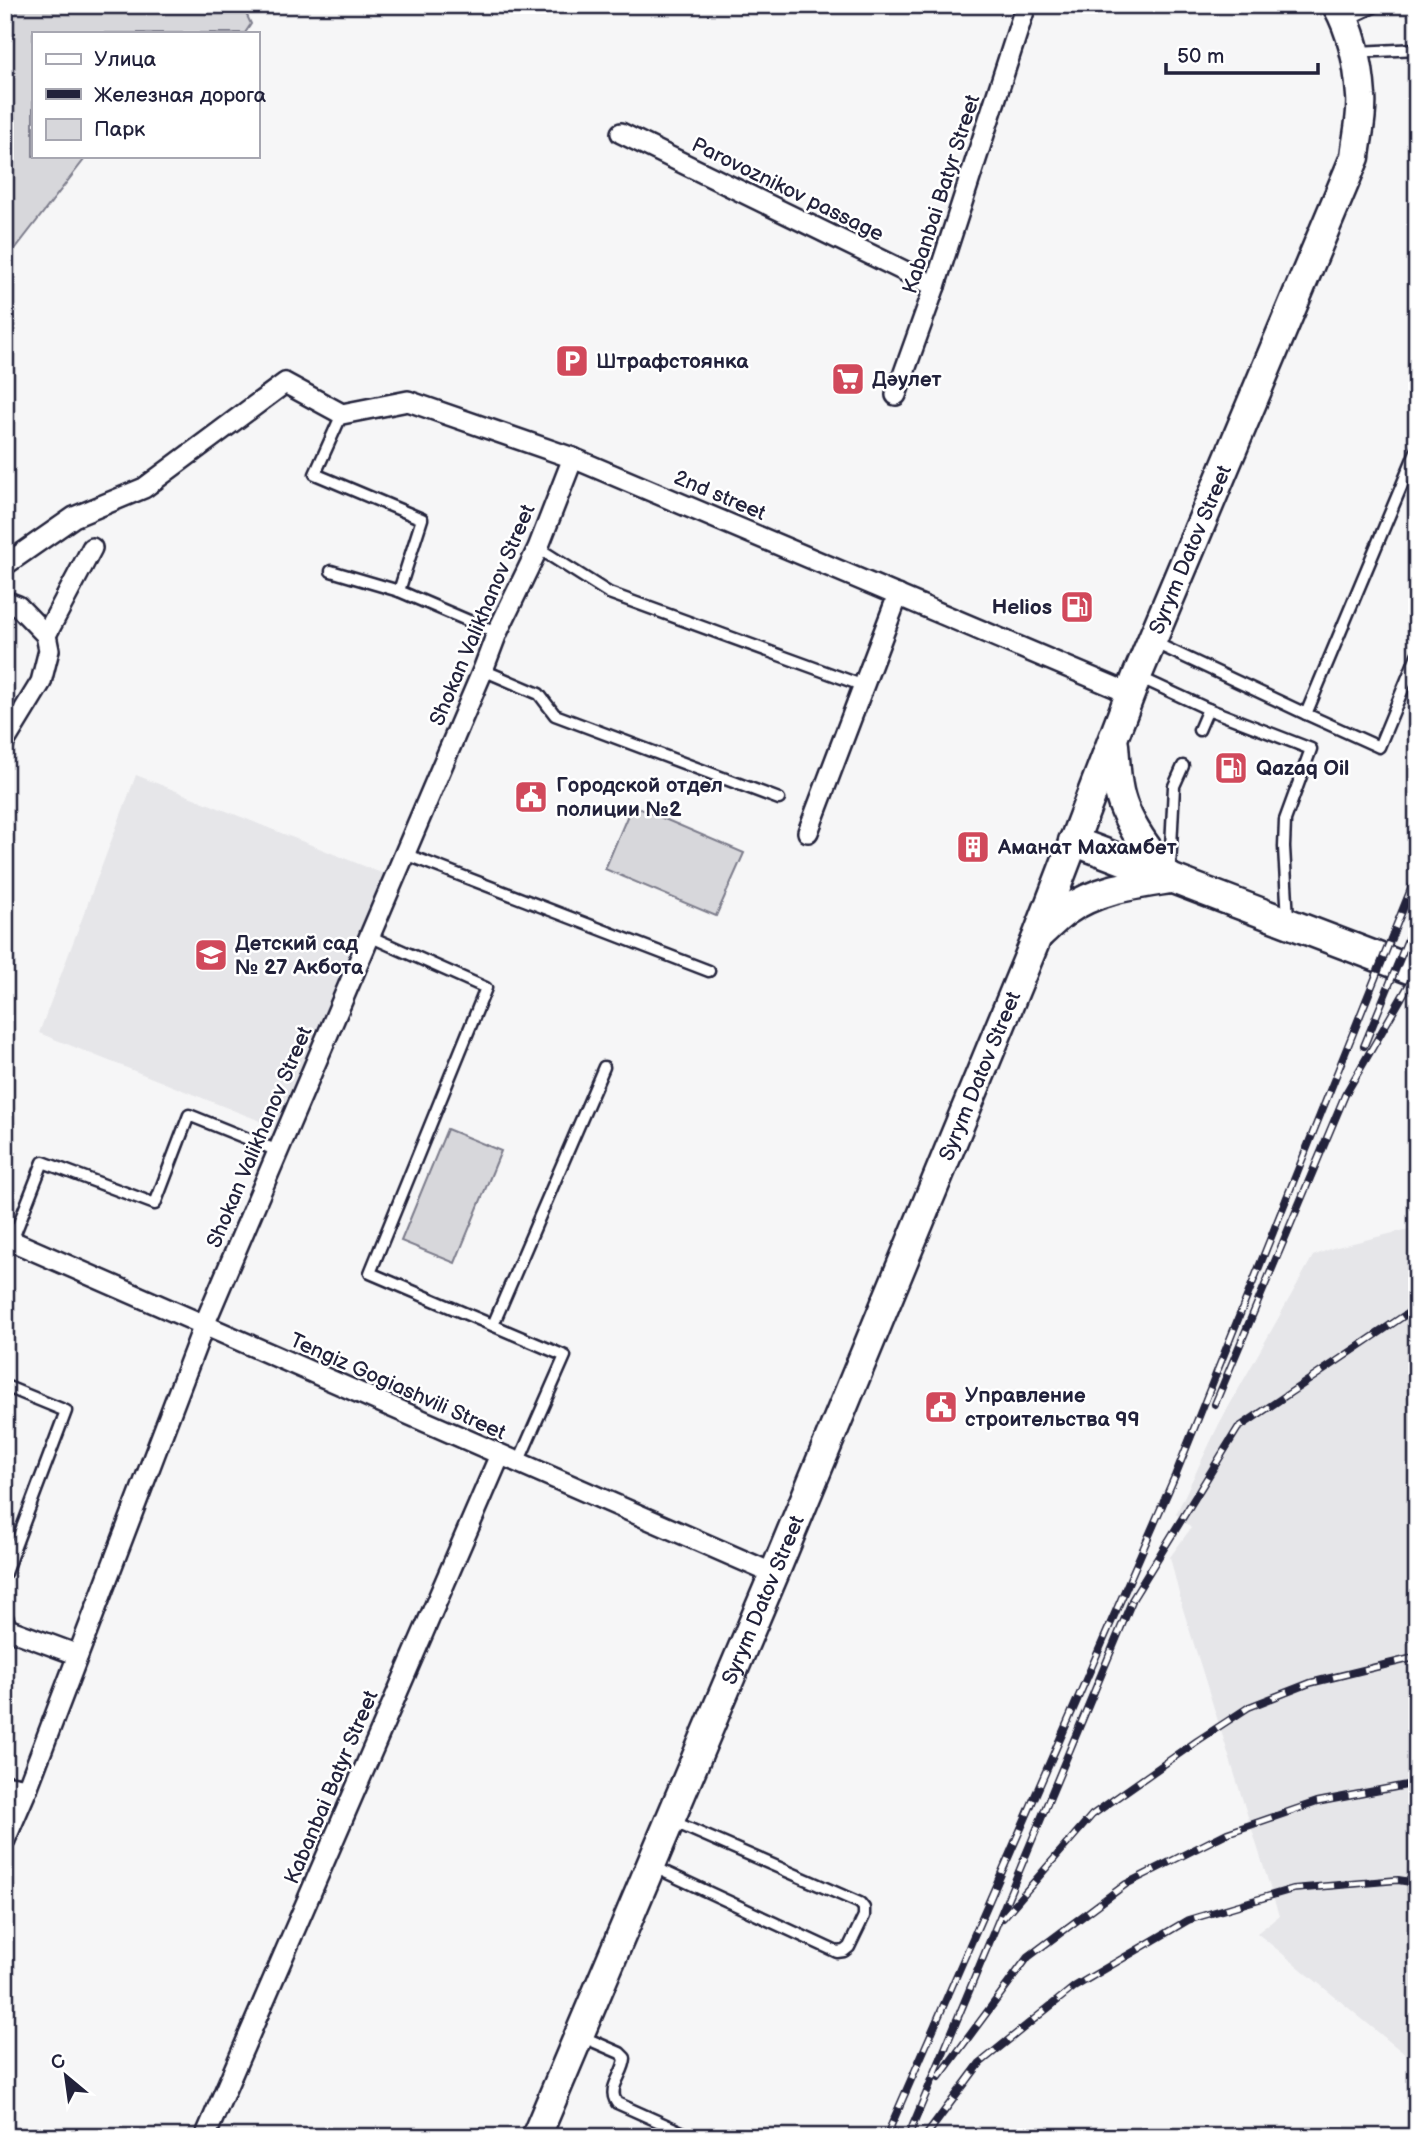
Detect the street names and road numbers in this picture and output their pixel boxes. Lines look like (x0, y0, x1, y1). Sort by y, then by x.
street label: Kabanbai Batyr Street (897, 91, 986, 297)
street label: Parovoznikov passage (688, 132, 888, 247)
street label: Syrym Datov Street (1144, 461, 1237, 638)
street label: 2nd street (670, 465, 770, 526)
street label: Shokan Valikhanov Street (424, 500, 541, 730)
street label: Syrym Datov Street (934, 987, 1026, 1165)
street label: Shokan Valikhanov Street (201, 1022, 318, 1252)
street label: Tengiz Gogiashvili Street (286, 1328, 510, 1446)
street label: Syrym Datov Street (717, 1511, 810, 1688)
street label: Kabanbai Batyr Street (279, 1686, 384, 1888)

